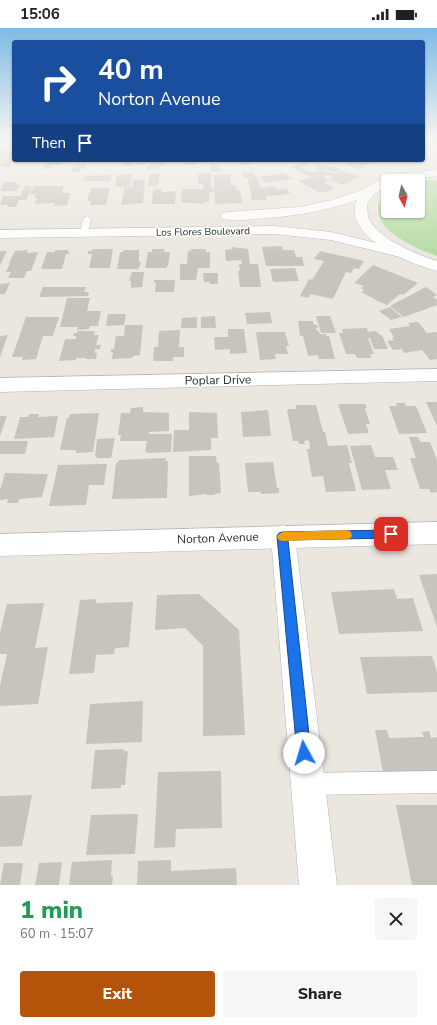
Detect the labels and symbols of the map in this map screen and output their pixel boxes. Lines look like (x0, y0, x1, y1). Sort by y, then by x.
north arrow (381, 174, 425, 218)
street label: Los Flores Boulevard (156, 224, 250, 240)
street label: Poplar Drive (184, 371, 252, 389)
pin (374, 517, 408, 551)
street label: Norton Avenue (177, 529, 259, 547)
position arrow (283, 732, 325, 774)

